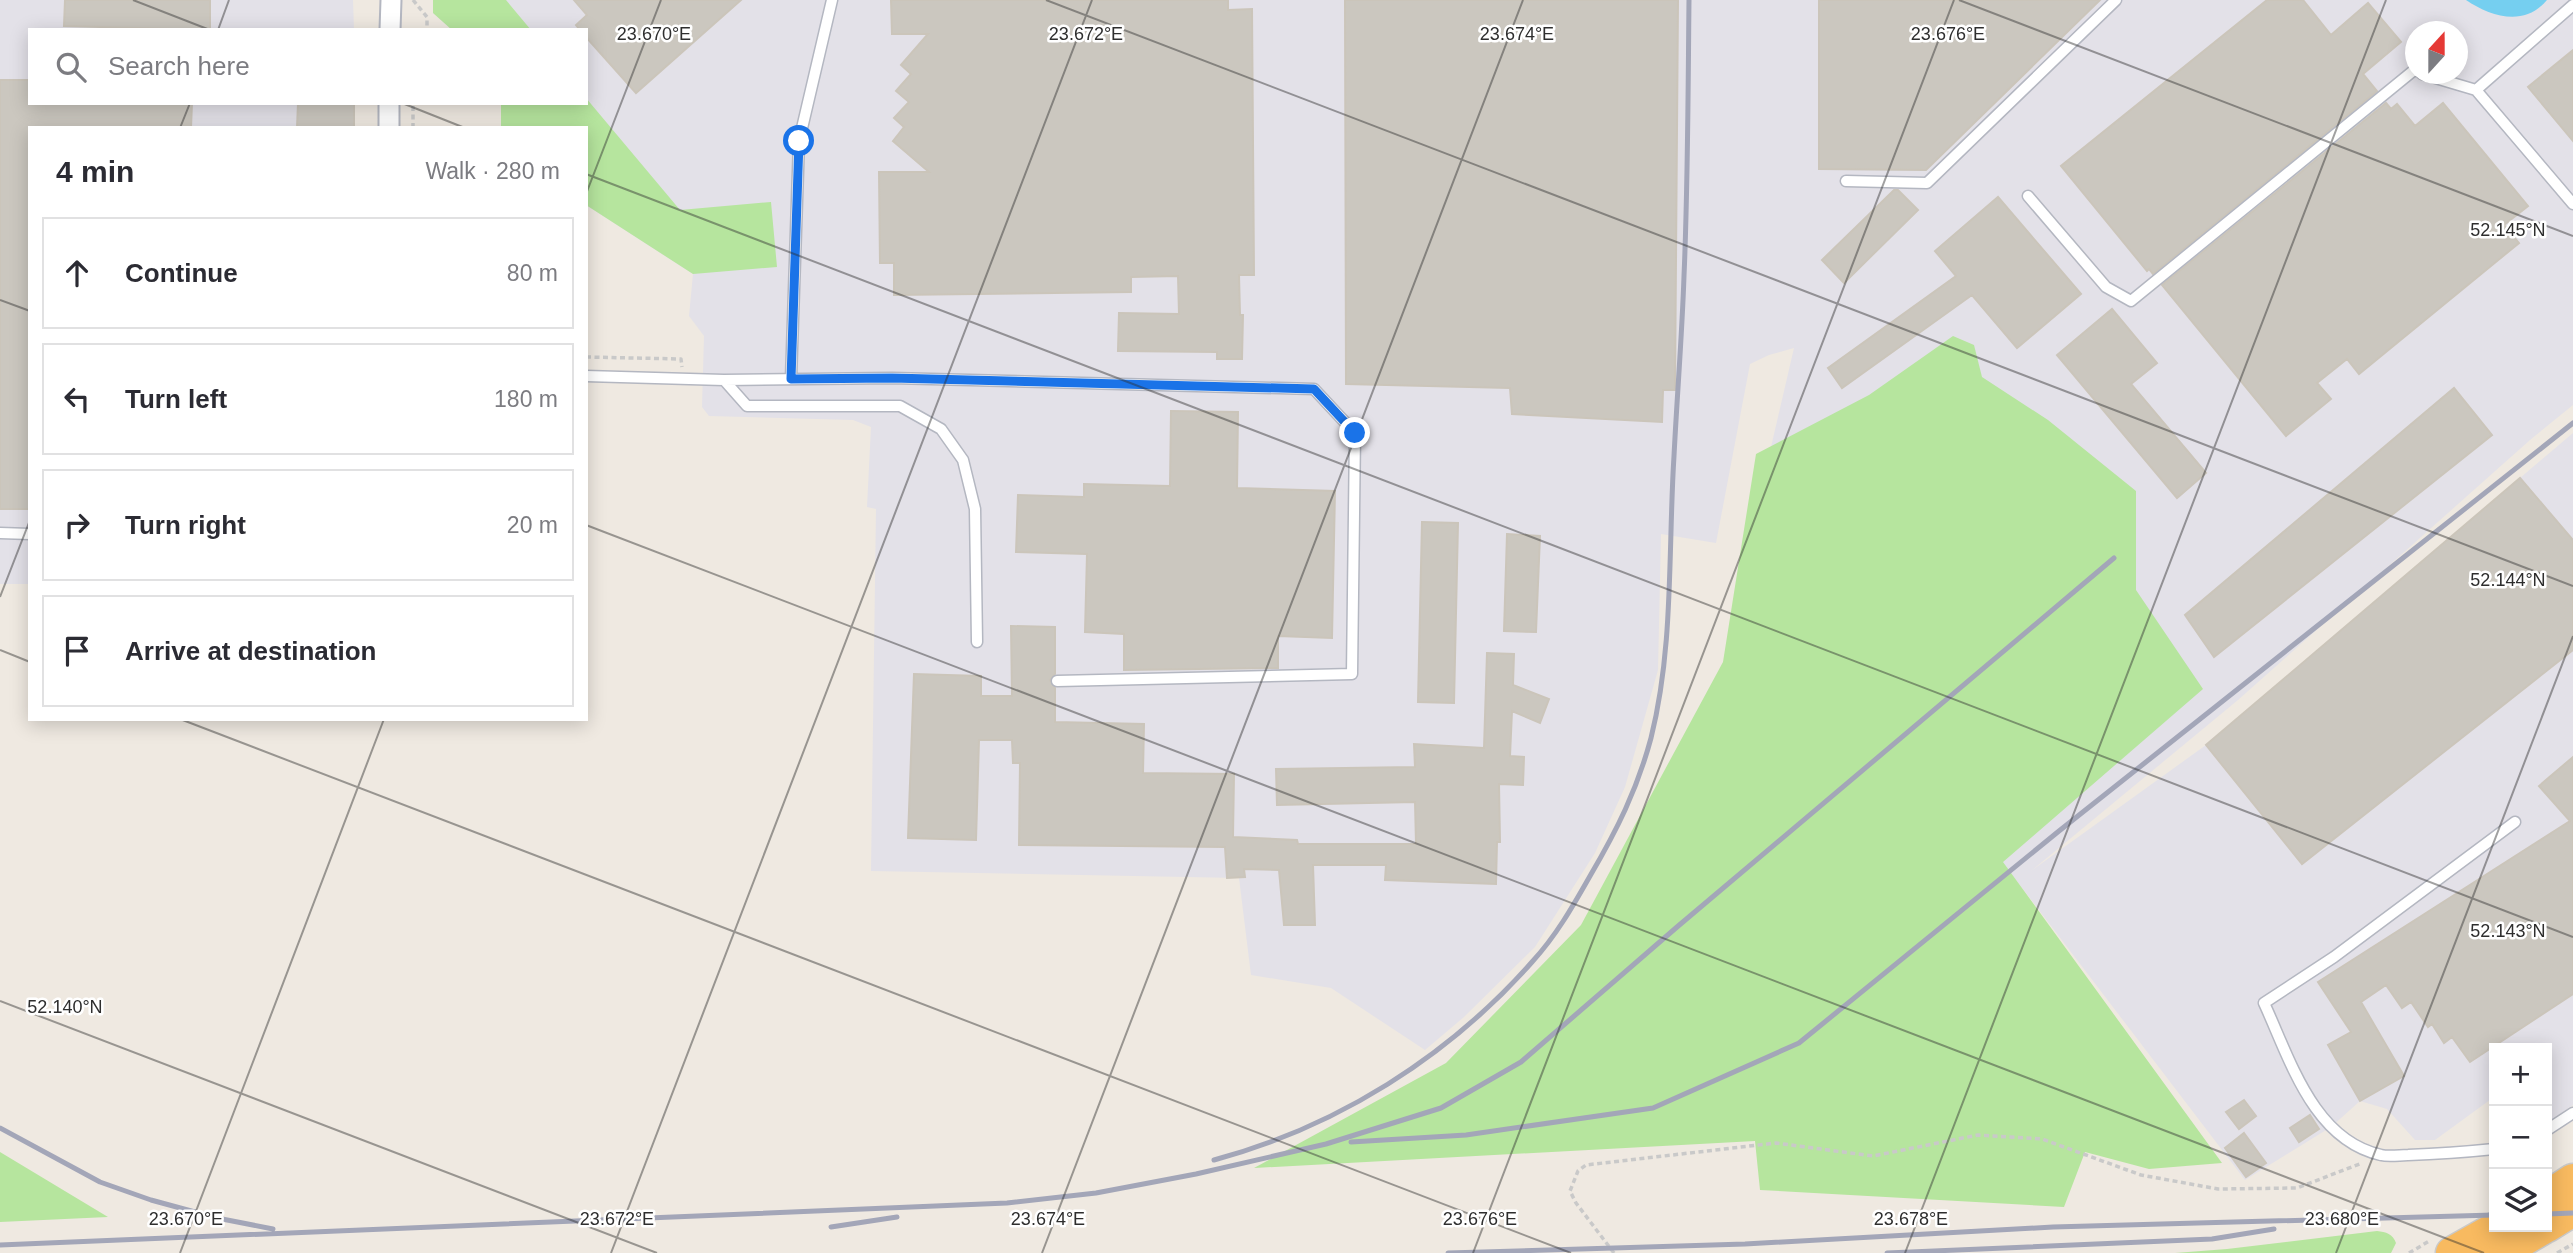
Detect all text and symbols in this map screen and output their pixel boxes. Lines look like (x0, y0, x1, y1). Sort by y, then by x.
north arrow (2405, 21, 2468, 84)
text: 23.670°E (617, 24, 691, 44)
text: 23.672°E (1049, 24, 1123, 44)
text: 23.674°E (1480, 24, 1554, 44)
text: 23.676°E (1911, 24, 1985, 44)
search box (28, 28, 588, 105)
icon: search (52, 48, 90, 86)
text: Search here (108, 51, 250, 81)
route start (783, 125, 814, 156)
text: 4 min (56, 155, 134, 188)
text: Walk · 280 m (425, 158, 560, 184)
text: 52.145°N (2470, 220, 2546, 240)
icon: ahead (58, 254, 96, 292)
text: Continue (125, 258, 238, 288)
text: 80 m (507, 260, 558, 286)
icon: left (58, 380, 96, 418)
text: Turn left (125, 384, 227, 414)
text: 180 m (494, 386, 558, 412)
route end (1339, 417, 1370, 448)
icon: right (58, 506, 96, 544)
text: Turn right (125, 510, 246, 540)
text: 20 m (507, 512, 558, 538)
text: 52.144°N (2470, 570, 2546, 590)
icon: arrive (58, 632, 96, 670)
text: Arrive at destination (125, 636, 376, 666)
text: 52.143°N (2470, 921, 2546, 941)
text: 52.140°N (27, 997, 103, 1017)
map controls (2489, 1043, 2552, 1232)
button: + (2489, 1043, 2552, 1106)
button: − (2489, 1106, 2552, 1169)
button: layers (2489, 1169, 2552, 1232)
text: 23.670°E (149, 1209, 223, 1229)
text: 23.672°E (580, 1209, 654, 1229)
text: 23.674°E (1011, 1209, 1085, 1229)
text: 23.676°E (1443, 1209, 1517, 1229)
text: 23.678°E (1874, 1209, 1948, 1229)
text: 23.680°E (2305, 1209, 2379, 1229)

